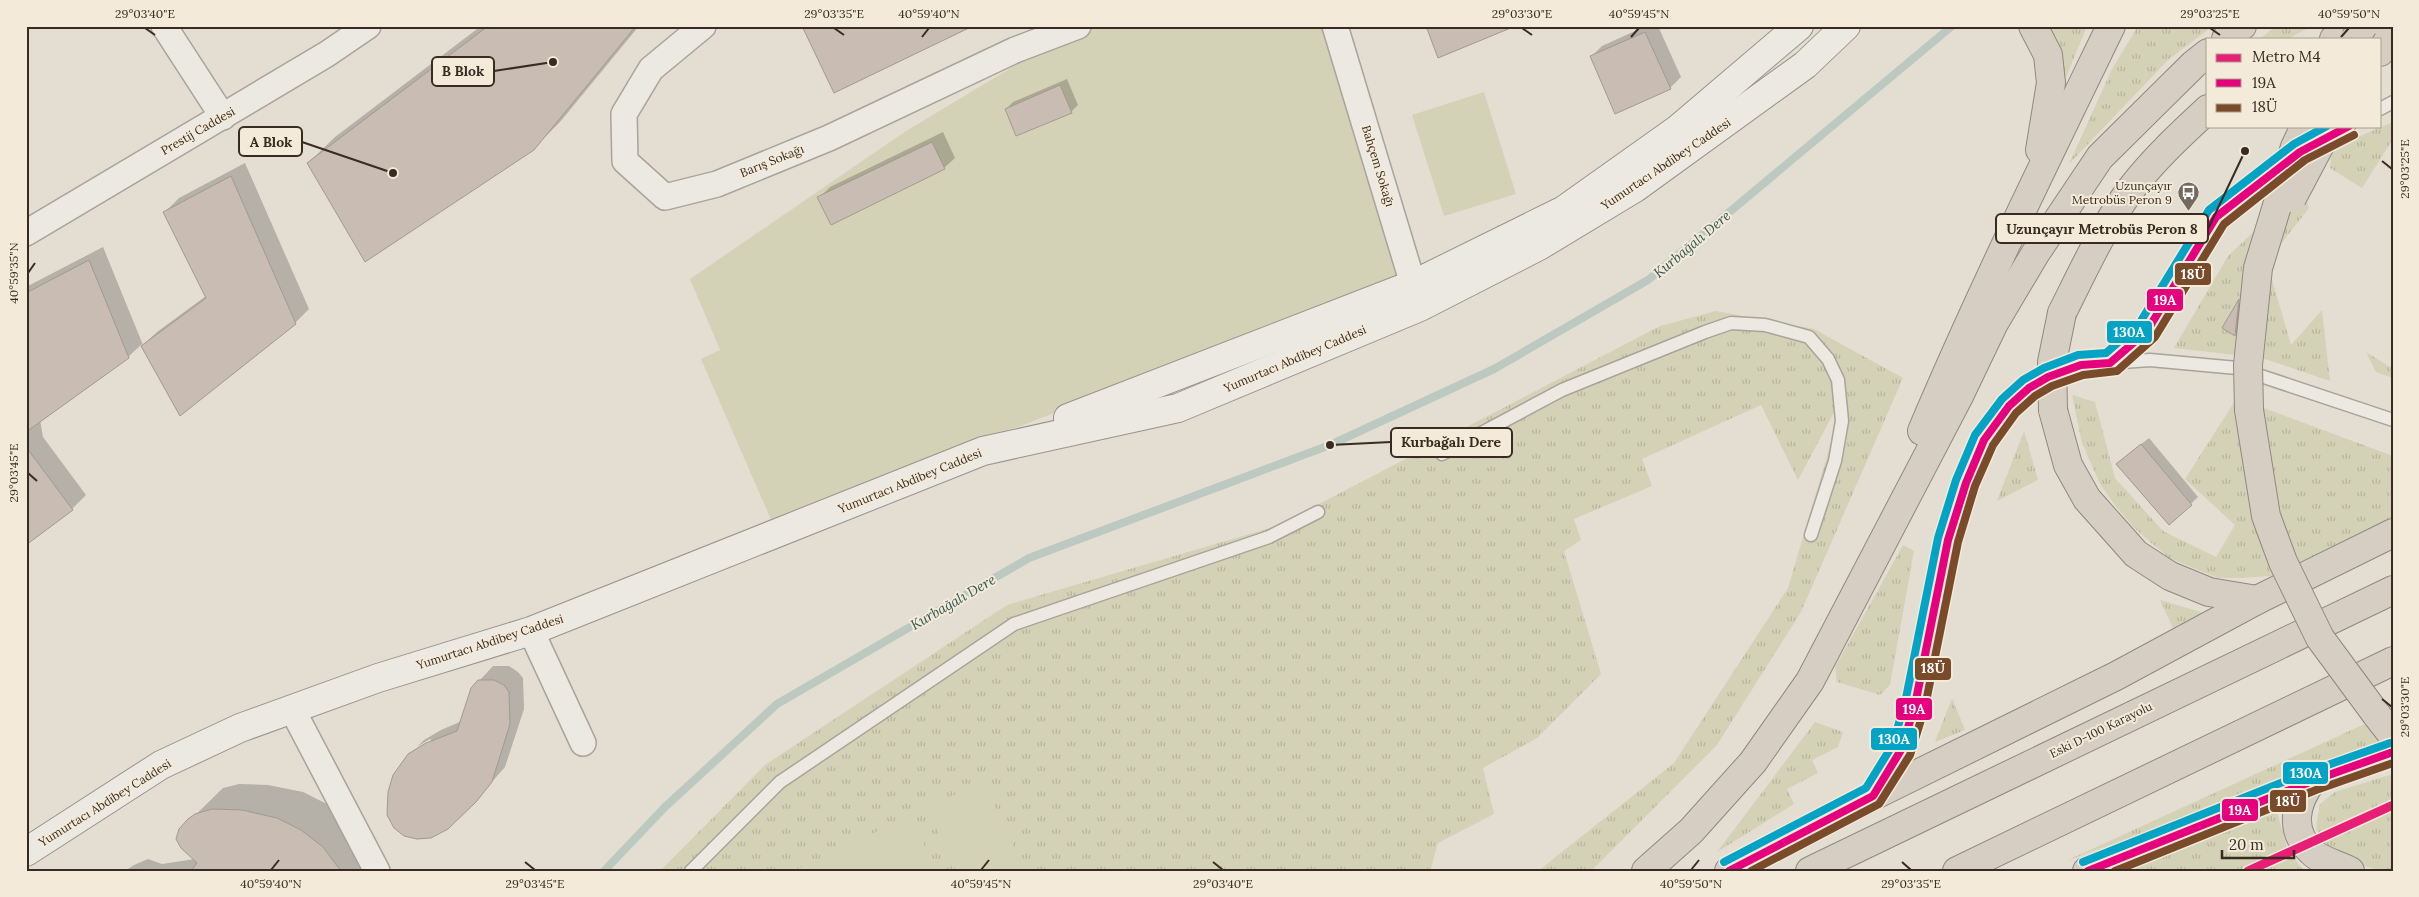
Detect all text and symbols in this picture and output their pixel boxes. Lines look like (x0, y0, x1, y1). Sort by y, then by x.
text: 29°03'40"E (115, 6, 175, 21)
text: 29°03'35"E (804, 6, 864, 21)
text: 40°59'40"N (898, 6, 960, 21)
text: 29°03'30"E (1492, 6, 1552, 21)
text: 40°59'45"N (1609, 6, 1669, 21)
text: 29°03'25"E (2180, 6, 2240, 21)
text: 40°59'50"N (2318, 6, 2380, 21)
legend (2206, 38, 2382, 128)
text: Metro M4 (2252, 47, 2321, 66)
callout: B Blok (432, 57, 494, 86)
text: B Blok (442, 62, 485, 80)
text: 19A (2252, 73, 2276, 92)
text: 18Ü (2252, 97, 2277, 116)
street label: Prestij Caddesi (158, 103, 237, 158)
street label: Yumurtacı Abdibey Caddesi (1597, 114, 1734, 213)
street label: Bahçem Sokağı (1359, 123, 1398, 208)
callout: A Blok (239, 127, 302, 156)
text: A Blok (250, 133, 293, 151)
text: 29°03'25"E (2397, 139, 2412, 199)
street label: Barış Sokağı (738, 141, 806, 180)
place label: Uzunçayır Metrobüs Peron 9 (2072, 178, 2173, 207)
bus stop icon: Uzunçayır Metrobüs Peron 9 (2176, 181, 2200, 212)
water label: Kurbağalı Dere (1650, 206, 1735, 282)
callout: Uzunçayır Metrobüs Peron 8 (1996, 214, 2208, 243)
text: Uzunçayır Metrobüs Peron 8 (2006, 220, 2198, 238)
text: 40°59'35"N (6, 242, 21, 304)
line badge: 18Ü (2174, 262, 2212, 286)
text: 18Ü (2181, 265, 2206, 283)
line badge: 19A (2146, 288, 2184, 312)
text: 19A (2154, 291, 2177, 309)
line badge: 130A (2106, 320, 2153, 344)
street label: Yumurtacı Abdibey Caddesi (1220, 322, 1368, 396)
text: 130A (2113, 323, 2145, 341)
callout: Kurbağalı Dere (1391, 428, 1512, 457)
text: Kurbağalı Dere (1401, 433, 1502, 451)
text: 29°03'45"E (6, 444, 21, 502)
street label: Yumurtacı Abdibey Caddesi (835, 445, 984, 517)
water label: Kurbağalı Dere (907, 570, 999, 634)
street label: Yumurtacı Abdibey Caddesi (414, 611, 565, 673)
line badge: 18Ü (1914, 657, 1952, 681)
text: 18Ü (1921, 659, 1946, 677)
text: 29°03'30"E (2397, 677, 2412, 737)
line badge: 19A (1895, 697, 1933, 721)
street label: Eski D-100 Karayolu (2047, 698, 2154, 761)
text: 19A (1903, 700, 1926, 718)
line badge: 130A (1870, 727, 1918, 751)
text: 130A (1878, 730, 1910, 748)
street label: Yumurtacı Abdibey Caddesi (35, 756, 174, 850)
line badge: 130A (2282, 761, 2329, 785)
text: 130A (2290, 764, 2322, 782)
line badge: 18Ü (2269, 789, 2307, 813)
text: 18Ü (2276, 792, 2301, 810)
line badge: 19A (2221, 798, 2259, 822)
text: 19A (2229, 801, 2252, 819)
scale bar (2222, 827, 2294, 859)
text: 20 m (2229, 835, 2264, 854)
text: 40°59'40"N (240, 876, 302, 891)
text: 29°03'45"E (506, 876, 564, 891)
text: 40°59'45"N (951, 876, 1011, 891)
text: 29°03'40"E (1193, 876, 1253, 891)
text: 40°59'50"N (1660, 876, 1722, 891)
text: 29°03'35"E (1881, 876, 1941, 891)

